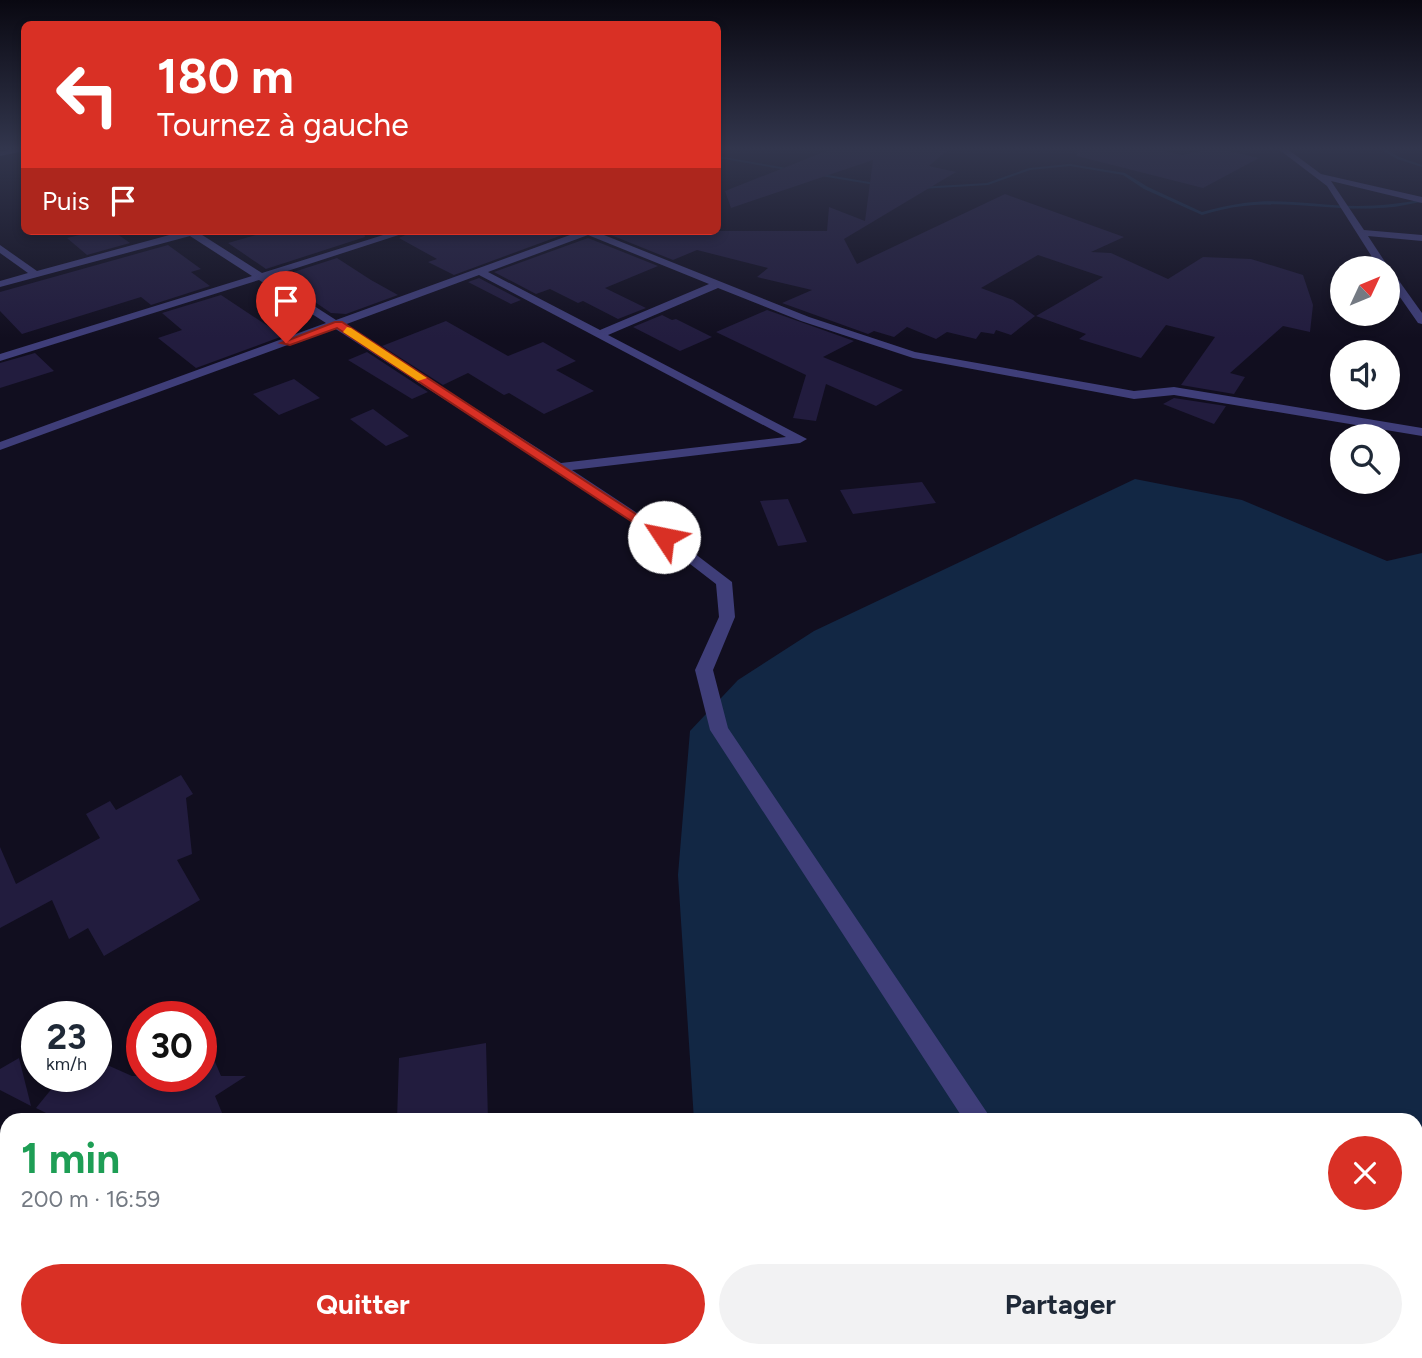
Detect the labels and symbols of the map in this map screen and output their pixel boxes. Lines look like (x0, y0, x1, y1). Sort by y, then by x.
north arrow (1330, 256, 1400, 326)
pin (256, 271, 316, 343)
position arrow (627, 500, 701, 574)
speed limit sign: 30 (126, 1001, 217, 1092)

